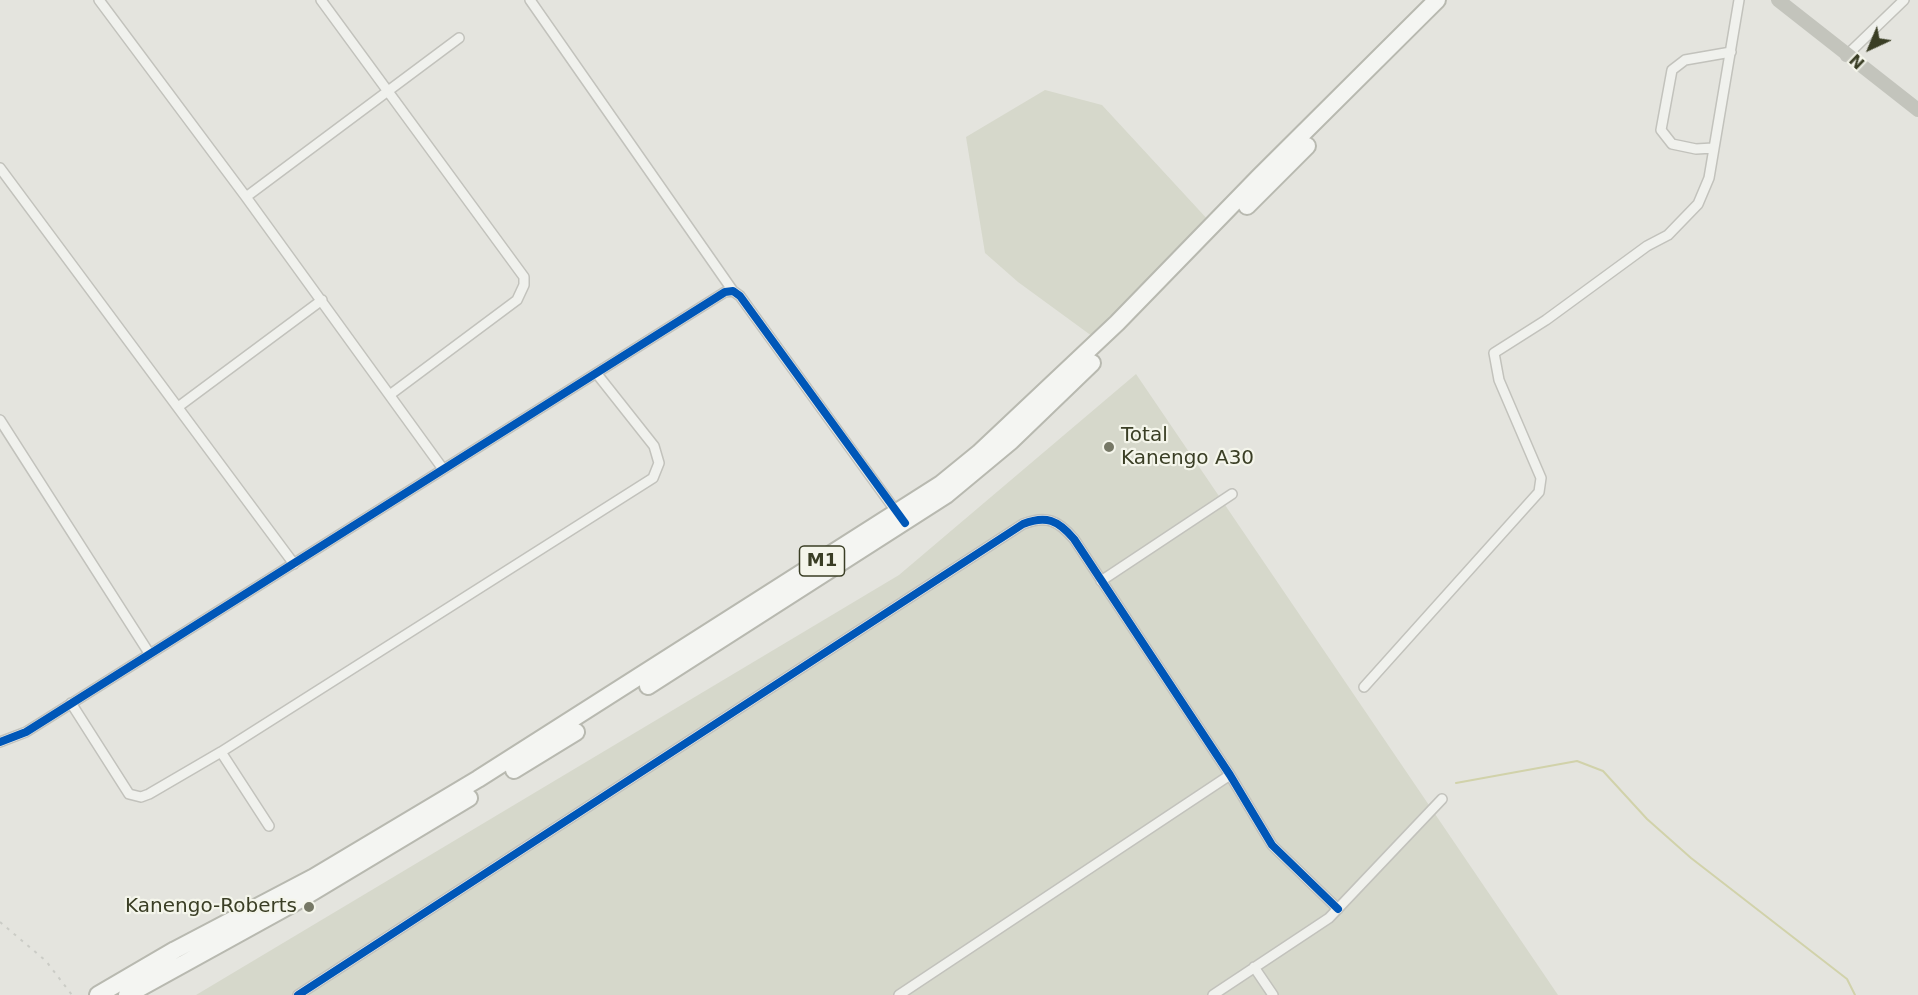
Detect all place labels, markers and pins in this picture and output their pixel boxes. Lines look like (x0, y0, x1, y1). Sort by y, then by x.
place label: Total Kanengo A30 (1121, 424, 1254, 471)
marker: Total Kanengo A30 (1102, 440, 1116, 454)
place label: Kanengo-Roberts (125, 895, 297, 919)
marker: Kanengo-Roberts (302, 900, 316, 914)

